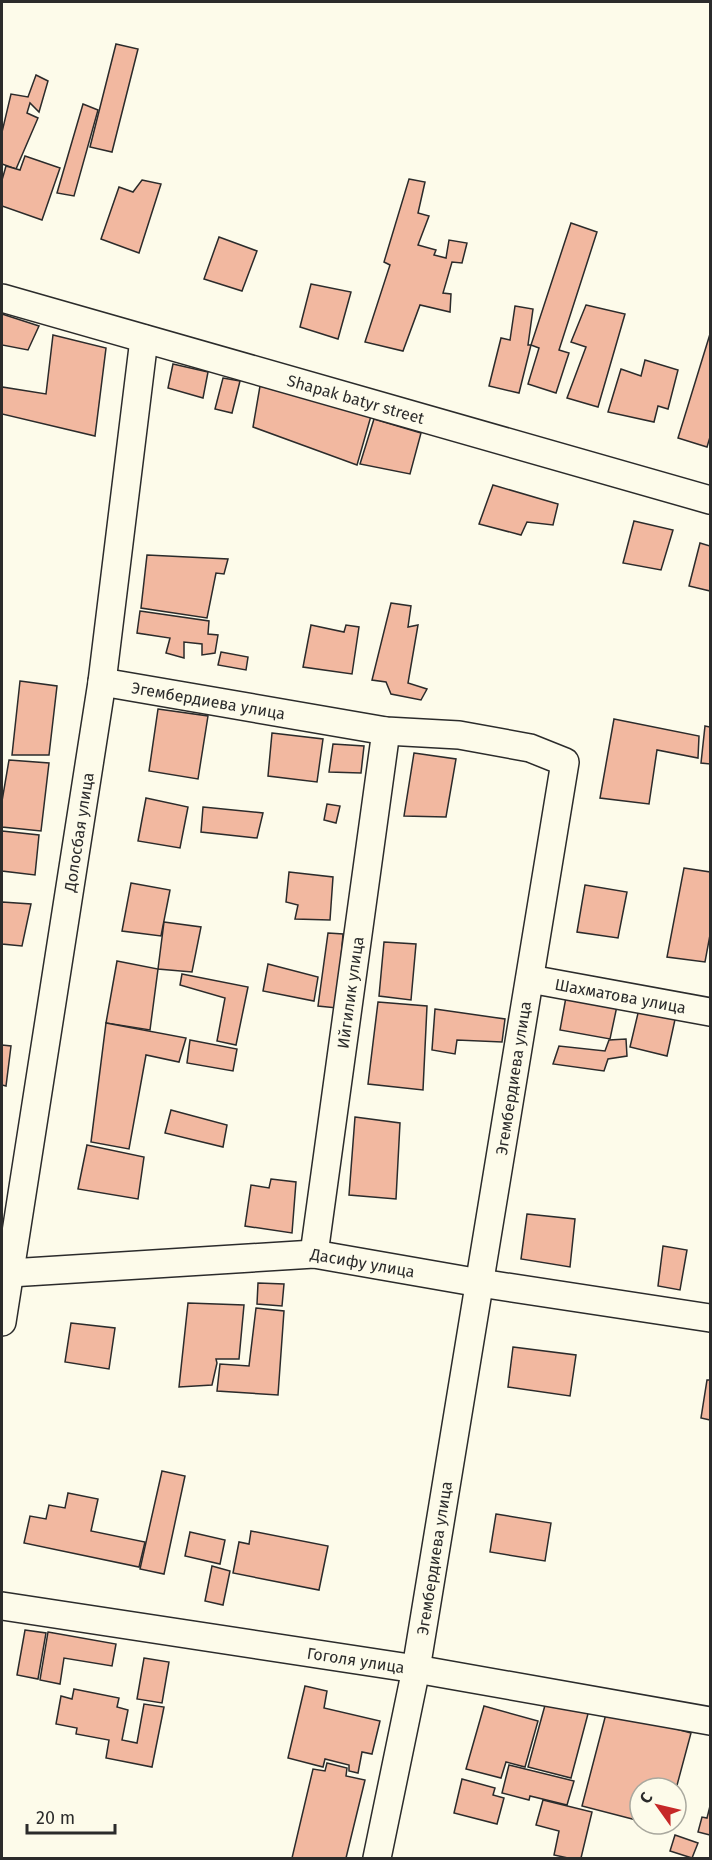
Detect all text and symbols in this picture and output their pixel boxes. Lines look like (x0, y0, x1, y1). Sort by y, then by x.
street label: Shapak batyr street (285, 371, 427, 428)
street label: Эгембердиева улица (130, 678, 287, 723)
street label: Долосбая улица (60, 771, 98, 894)
street label: Ийгилик улица (333, 935, 368, 1050)
street label: Шахматова улица (553, 975, 688, 1017)
street label: Эгембердиева улица (492, 1000, 535, 1156)
street label: Дасифу улица (308, 1244, 416, 1281)
street label: Эгембердиева улица (413, 1480, 456, 1636)
street label: Гоголя улица (306, 1644, 406, 1677)
north arrow (628, 1776, 688, 1836)
text: С (636, 1788, 657, 1807)
scale bar (27, 1797, 116, 1835)
text: 20 m (36, 1807, 75, 1829)

